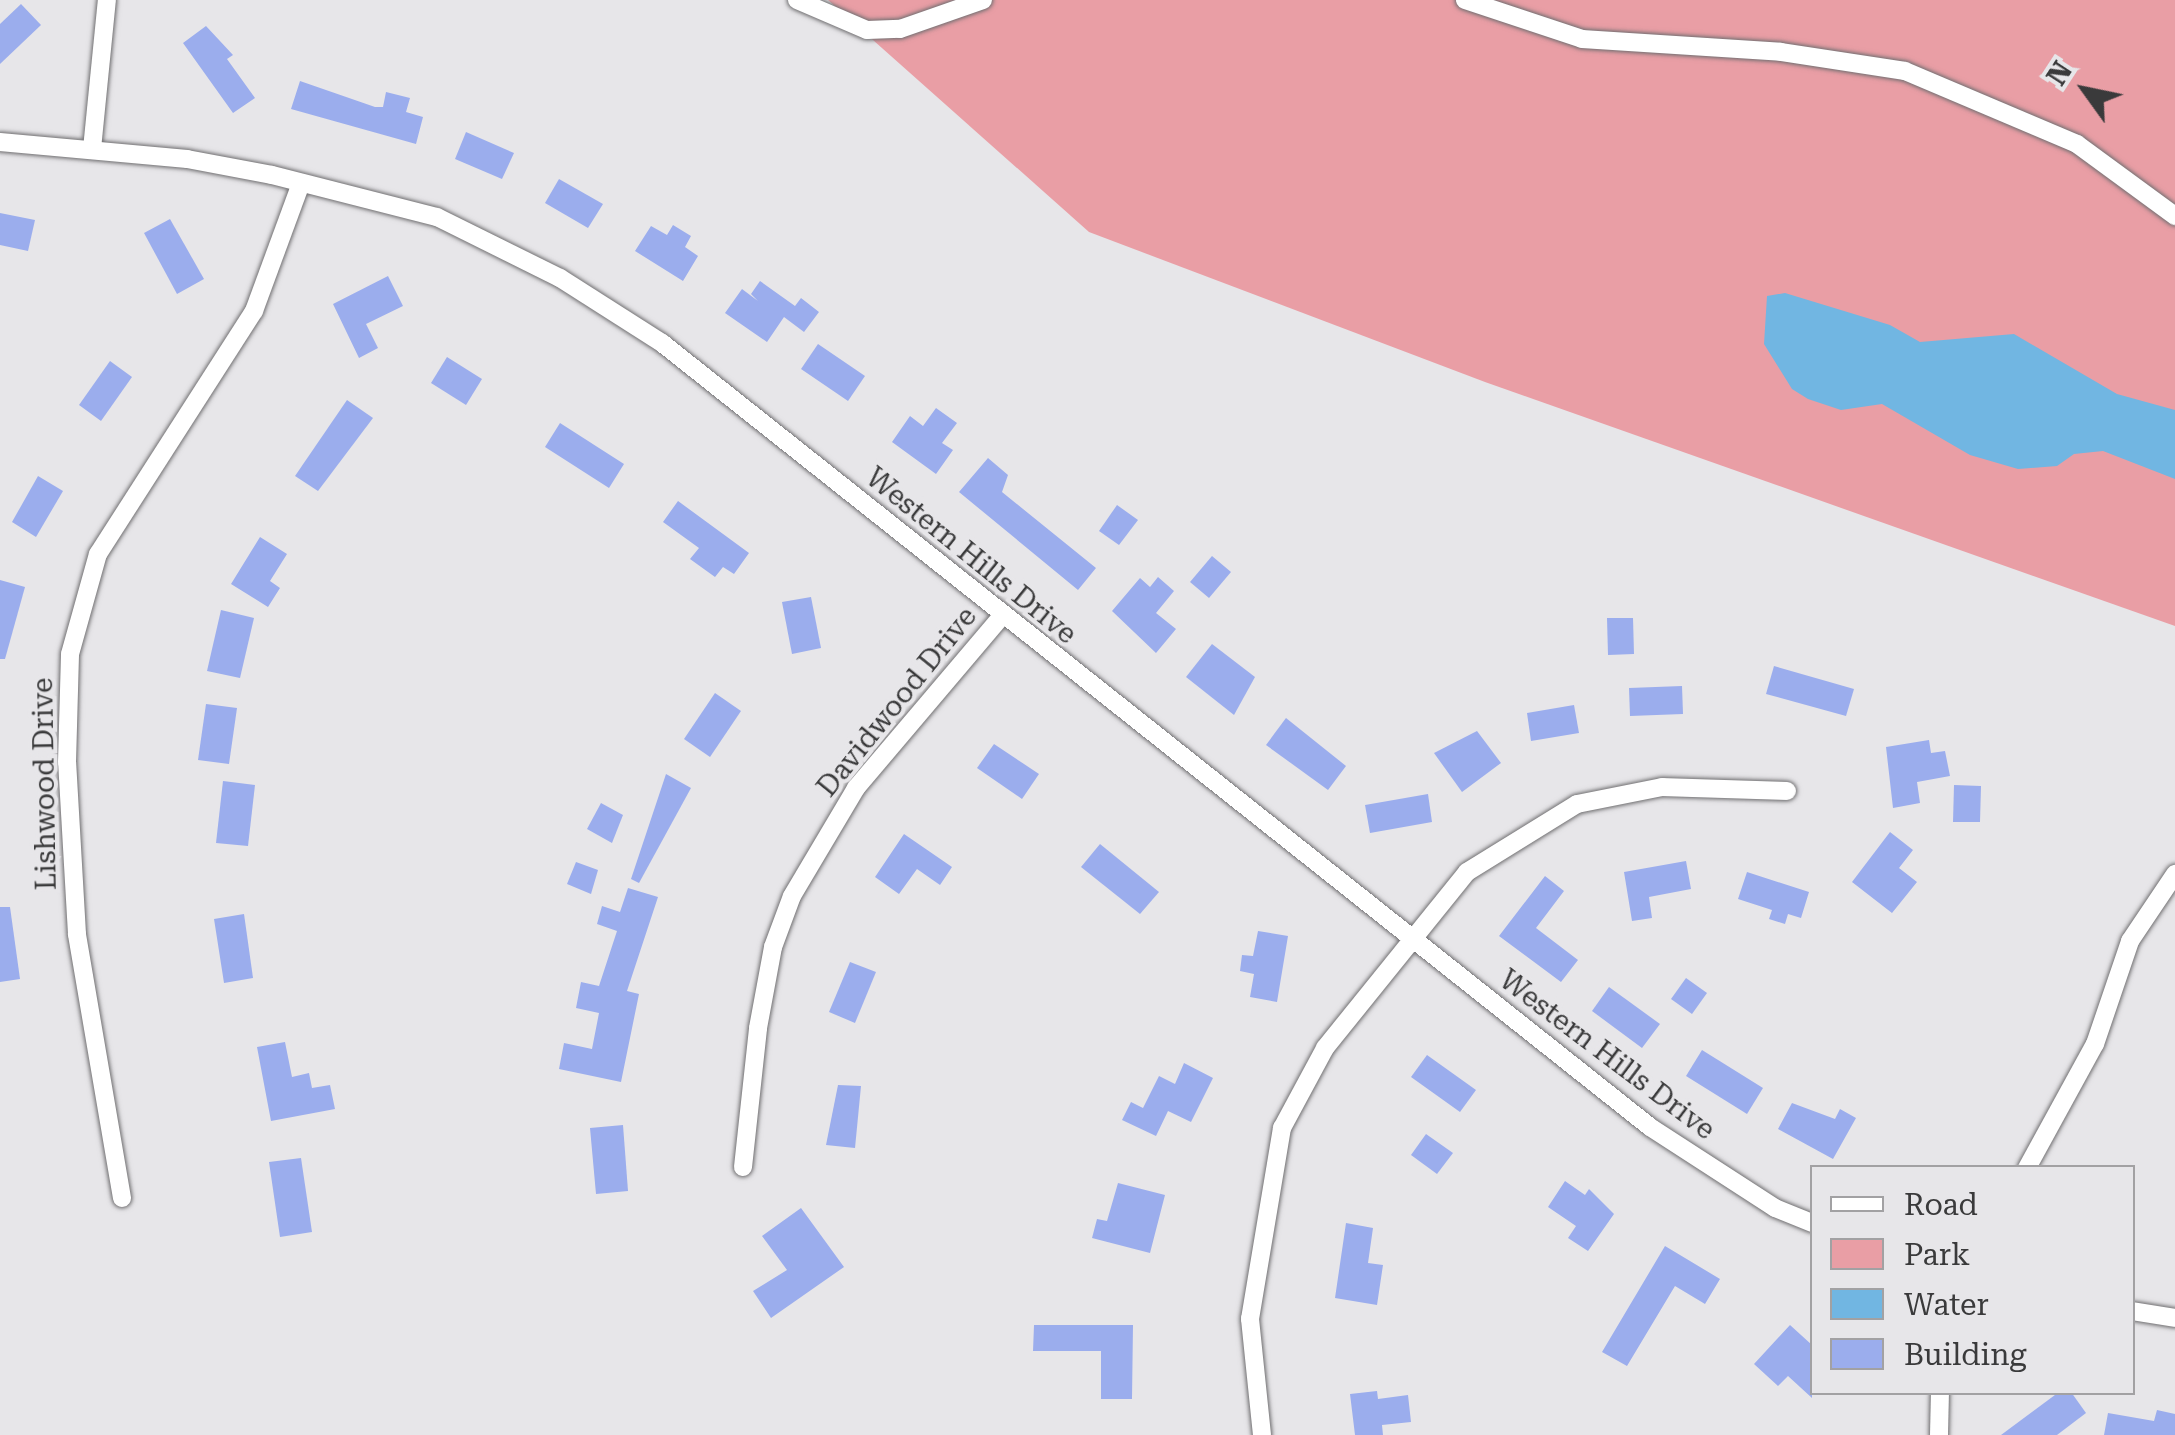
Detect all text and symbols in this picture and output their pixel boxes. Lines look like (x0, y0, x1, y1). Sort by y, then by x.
north arrow (2035, 40, 2135, 140)
text: N (2040, 55, 2079, 91)
street label: Western Hills Drive (859, 461, 1083, 651)
street label: Davidwood Drive (810, 600, 984, 804)
street label: Lishwood Drive (26, 677, 64, 891)
street label: Western Hills Drive (1493, 963, 1721, 1147)
legend (1810, 1165, 2135, 1395)
text: Road (1904, 1187, 1978, 1222)
text: Park (1904, 1237, 1970, 1272)
text: Water (1904, 1287, 1989, 1322)
text: Building (1904, 1337, 2027, 1372)

